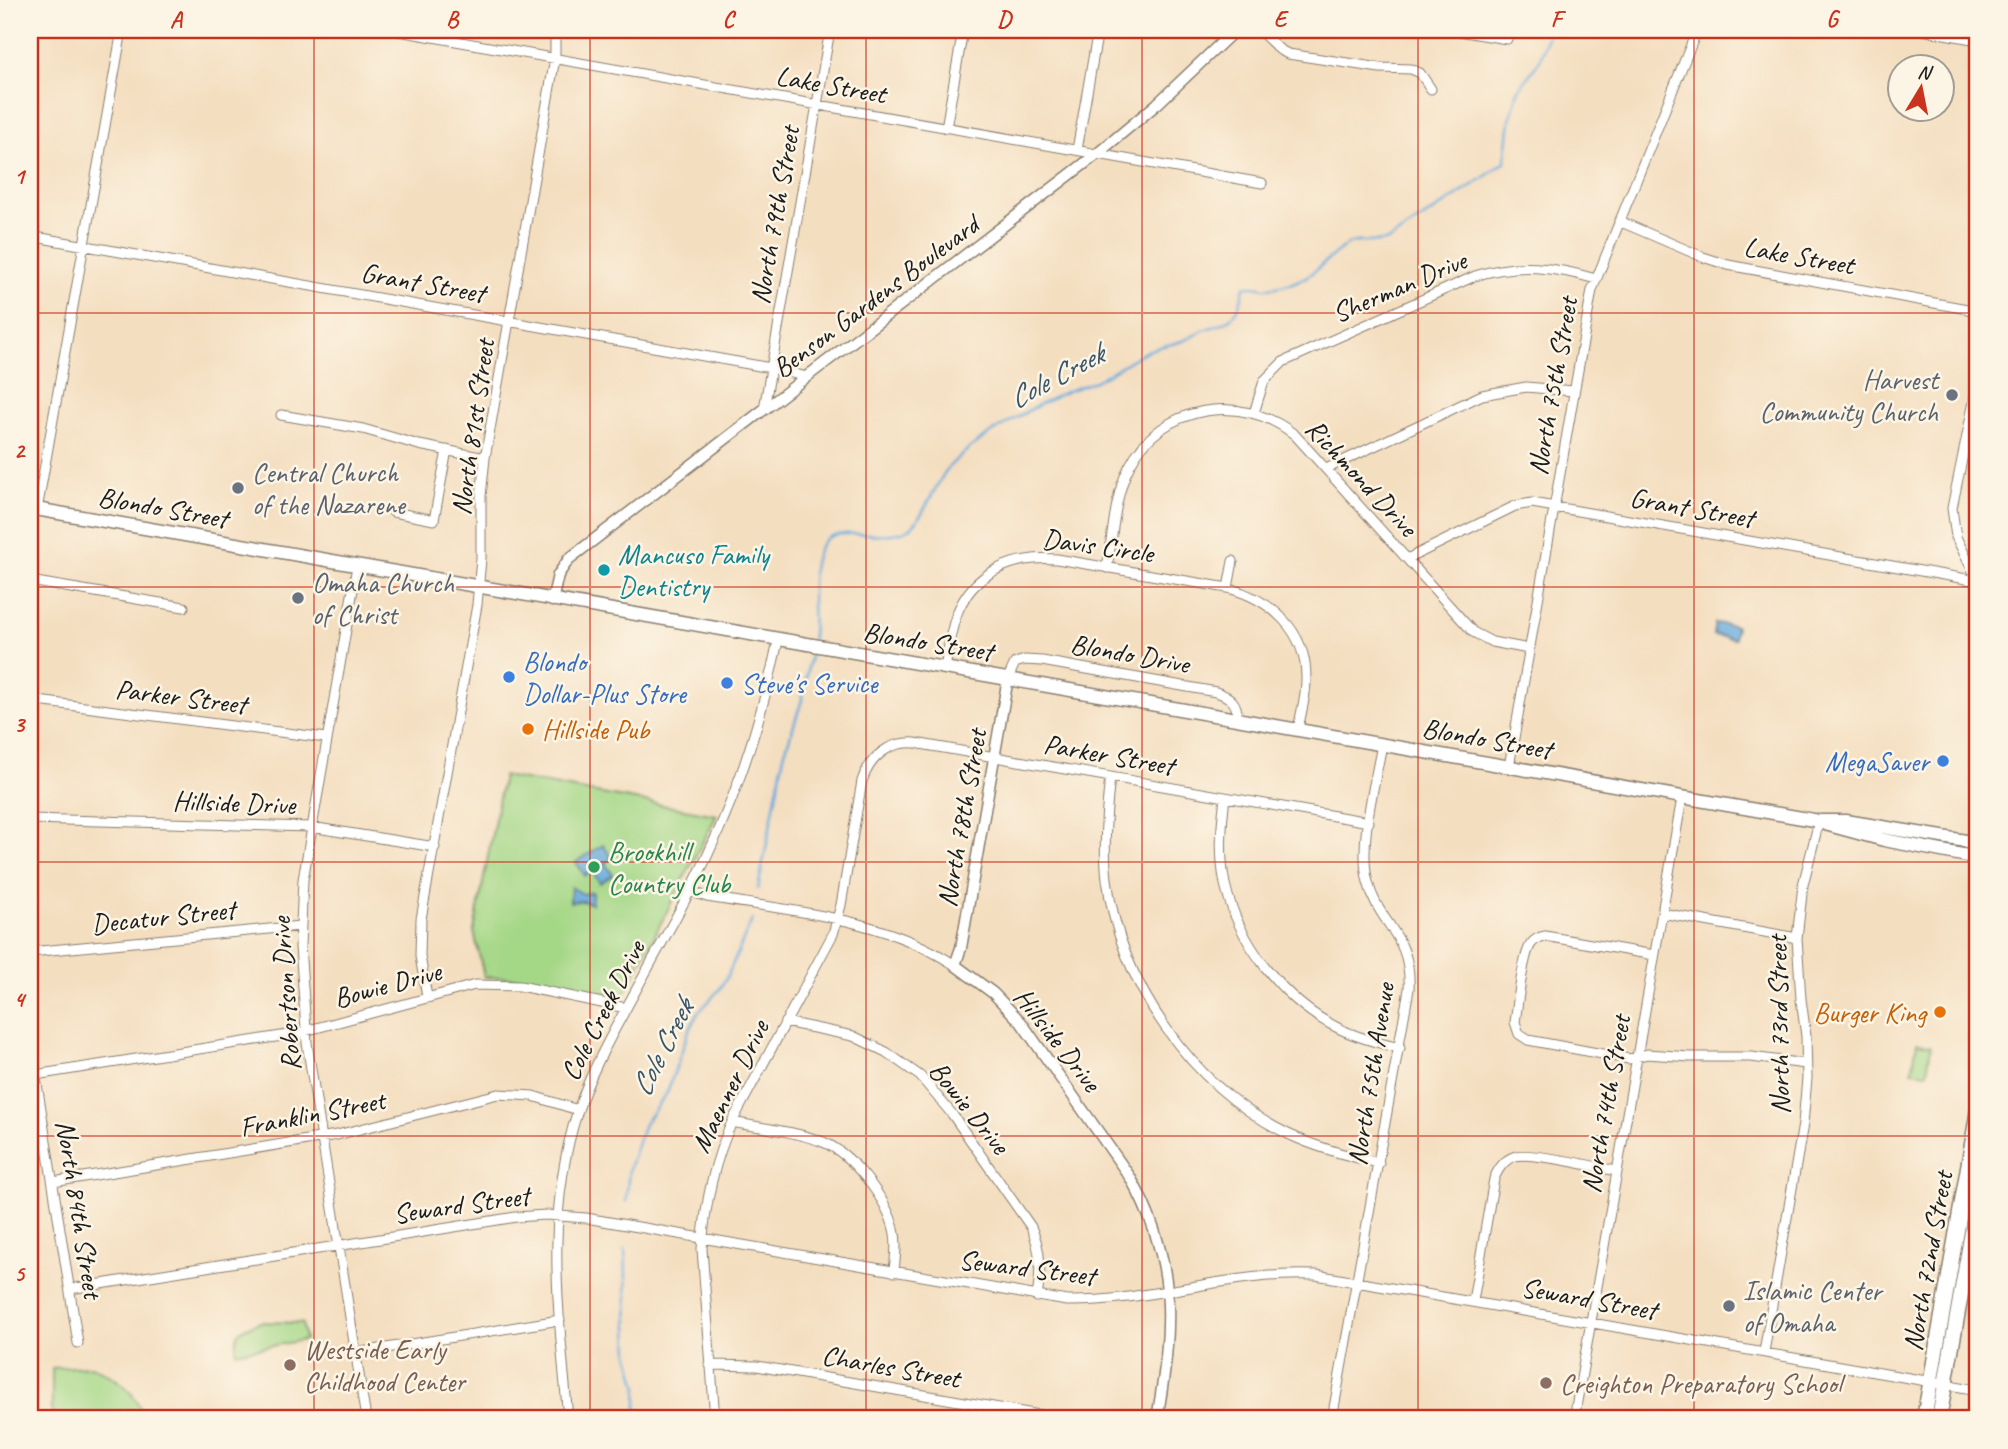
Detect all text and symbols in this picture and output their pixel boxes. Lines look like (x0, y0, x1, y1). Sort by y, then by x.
text: A (170, 5, 184, 34)
text: B (446, 5, 460, 34)
text: C (723, 5, 737, 34)
text: D (997, 5, 1013, 34)
text: E (1274, 5, 1290, 34)
text: F (1551, 5, 1567, 34)
text: G (1826, 5, 1841, 34)
north arrow (1885, 52, 1955, 122)
street label: Lake Street (773, 58, 891, 112)
text: N (1916, 59, 1935, 86)
street label: North 79th Street (742, 121, 808, 307)
text: 1 (14, 162, 27, 191)
street label: Benson Gardens Boulevard (765, 205, 989, 385)
street label: Lake Street (1741, 229, 1859, 283)
street label: Sherman Drive (1327, 242, 1473, 330)
street label: Grant Street (358, 254, 491, 311)
street label: North 75th Street (1520, 292, 1586, 478)
water label: Cole Creek (1002, 332, 1116, 417)
street label: North 81st Street (443, 334, 503, 517)
place label: Harvest Community Church (1759, 362, 1941, 429)
marker: Harvest Community Church (1944, 387, 1960, 403)
street label: Richmond Drive (1298, 411, 1426, 545)
text: 2 (14, 436, 27, 465)
place label: Central Church of the Nazarene (252, 455, 407, 522)
street label: Blondo Street (96, 479, 234, 537)
street label: Grant Street (1627, 479, 1760, 536)
marker: Central Church of the Nazarene (230, 480, 246, 496)
street label: Davis Circle (1040, 520, 1157, 571)
place label: Mancuso Family Dentistry (618, 537, 771, 604)
marker: Mancuso Family Dentistry (596, 562, 612, 578)
place label: Omaha Church of Christ (312, 565, 454, 632)
marker: Omaha Church of Christ (290, 590, 306, 606)
street label: Blondo Street (861, 614, 999, 670)
street label: Blondo Drive (1068, 626, 1194, 681)
place label: Blondo Dollar-Plus Store (523, 644, 688, 711)
place label: Steve's Service (741, 666, 879, 701)
marker: Blondo Dollar-Plus Store (501, 669, 517, 685)
street label: Parker Street (114, 671, 252, 722)
marker: Steve's Service (719, 675, 735, 691)
text: 3 (14, 710, 27, 739)
street label: Blondo Street (1420, 710, 1558, 768)
place label: Hillside Pub (542, 712, 651, 747)
marker: Hillside Pub (520, 721, 536, 737)
street label: North 78th Street (929, 724, 995, 910)
street label: Parker Street (1041, 726, 1180, 784)
place label: MegaSaver (1825, 744, 1931, 779)
marker: MegaSaver (1935, 753, 1951, 769)
street label: Hillside Drive (172, 783, 298, 822)
place label: Brookhill Country Club (608, 834, 732, 901)
marker: Brookhill Country Club (586, 859, 602, 875)
street label: Decatur Street (90, 891, 240, 941)
street label: Robertson Drive (263, 914, 308, 1072)
street label: North 73rd Street (1759, 932, 1798, 1115)
street label: Cole Creek Drive (552, 933, 653, 1086)
street label: Bowie Drive (330, 953, 446, 1016)
street label: North 75th Avenue (1339, 979, 1402, 1168)
street label: Hillside Drive (1006, 980, 1110, 1100)
text: 4 (14, 985, 27, 1014)
water label: Cole Creek (622, 988, 705, 1102)
place label: Burger King (1813, 995, 1928, 1030)
marker: Burger King (1932, 1004, 1948, 1020)
street label: North 74th Street (1573, 1010, 1639, 1196)
street label: Maenner Drive (682, 1013, 777, 1158)
street label: Bowie Drive (922, 1054, 1019, 1162)
street label: Franklin Street (237, 1082, 390, 1145)
street label: North 84th Street (48, 1118, 111, 1303)
street label: North 72nd Street (1894, 1166, 1961, 1353)
street label: Seward Street (391, 1177, 535, 1231)
street label: Seward Street (957, 1242, 1101, 1294)
text: 5 (14, 1259, 26, 1288)
street label: Seward Street (1519, 1269, 1663, 1328)
place label: Islamic Center of Omaha (1743, 1273, 1884, 1340)
marker: Islamic Center of Omaha (1721, 1298, 1737, 1314)
place label: Westside Early Childhood Center (304, 1332, 467, 1399)
street label: Charles Street (819, 1337, 965, 1396)
marker: Westside Early Childhood Center (282, 1357, 298, 1373)
place label: Creighton Preparatory School (1560, 1366, 1847, 1401)
marker: Creighton Preparatory School (1538, 1375, 1554, 1391)

